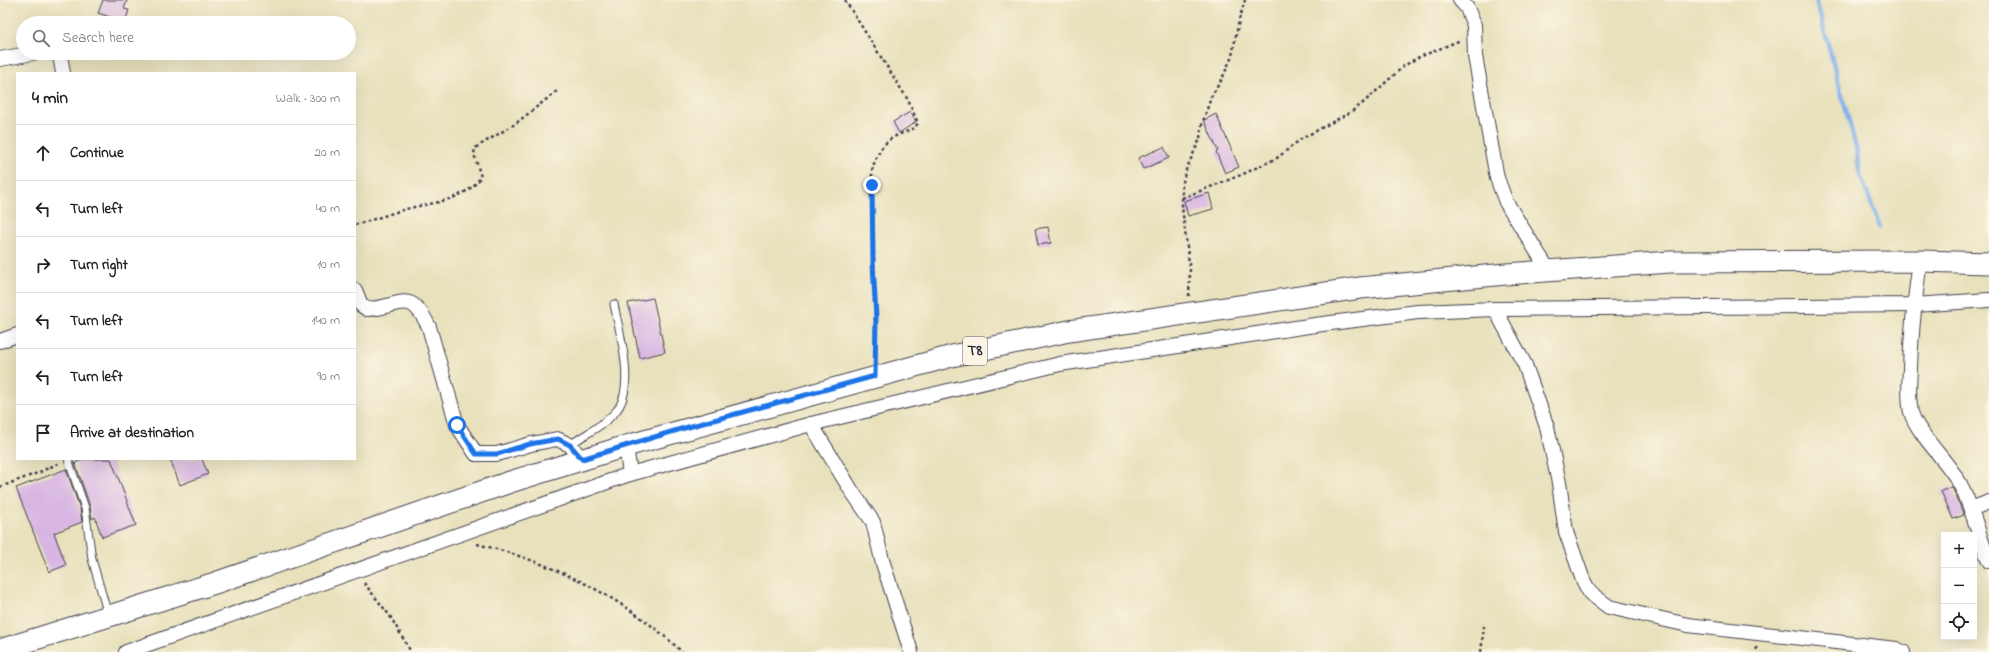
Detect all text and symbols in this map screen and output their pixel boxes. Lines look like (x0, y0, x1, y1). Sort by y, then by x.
search box (16, 16, 356, 60)
icon: search (30, 27, 52, 49)
text: Search here (62, 27, 134, 49)
text: 4 min (32, 86, 68, 111)
text: Walk · 300 m (276, 89, 340, 108)
icon: ahead (32, 142, 54, 164)
text: Continue (70, 142, 124, 164)
text: 20 m (315, 143, 340, 162)
route end (863, 176, 881, 194)
icon: left (32, 198, 54, 220)
text: Turn left (70, 198, 123, 220)
text: 40 m (316, 199, 340, 218)
icon: right (32, 254, 54, 276)
text: Turn right (70, 254, 128, 276)
text: 10 m (317, 255, 340, 274)
icon: left (32, 310, 54, 332)
text: Turn left (70, 310, 123, 332)
text: 140 m (312, 311, 340, 330)
road number: T8 (963, 337, 987, 365)
icon: left (32, 366, 54, 388)
text: Turn left (70, 366, 123, 388)
text: 90 m (317, 367, 340, 386)
route start (448, 416, 466, 434)
icon: arrive (32, 422, 54, 444)
text: Arrive at destination (70, 422, 194, 444)
map controls (1941, 532, 1977, 640)
button: + (1941, 532, 1977, 568)
button: − (1941, 568, 1977, 604)
button: locate (1941, 604, 1977, 640)

